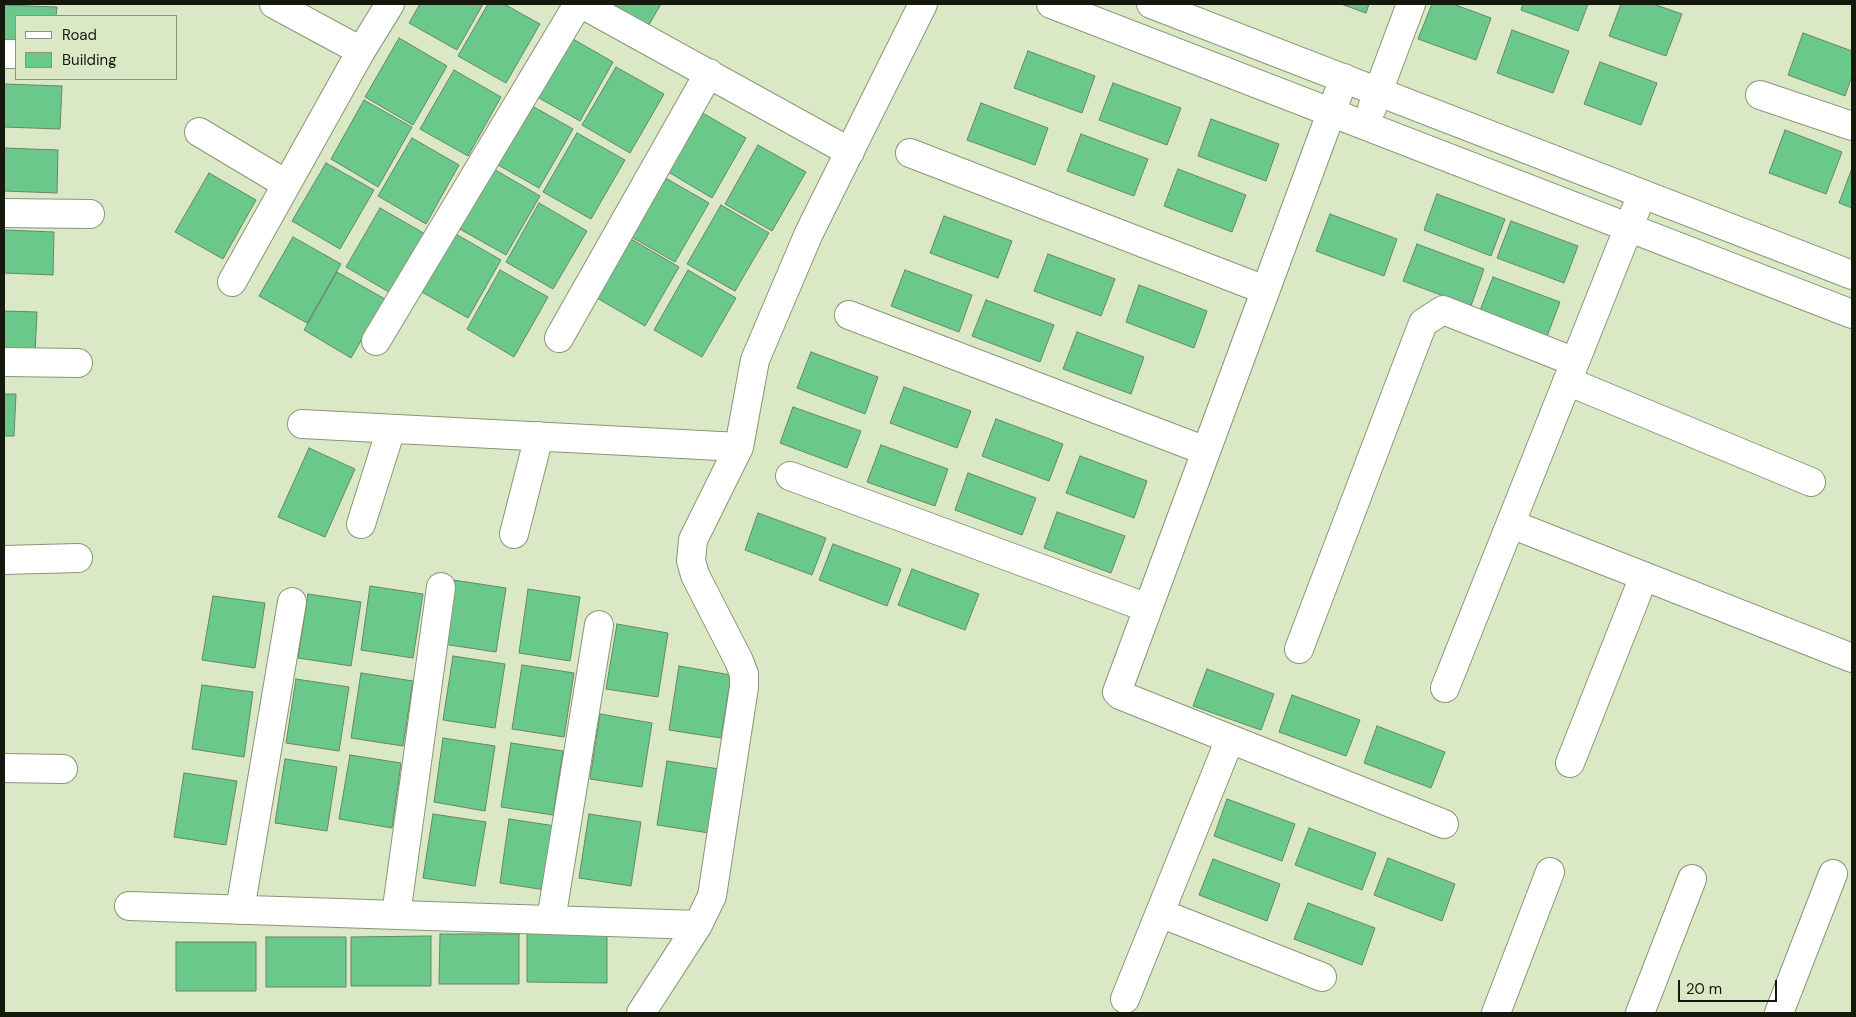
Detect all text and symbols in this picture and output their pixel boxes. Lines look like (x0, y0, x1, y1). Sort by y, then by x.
legend (15, 15, 178, 80)
text: Road (62, 25, 97, 45)
text: Building (62, 50, 117, 70)
scale bar (1681, 970, 1780, 1002)
text: 20 m (1686, 979, 1722, 999)

